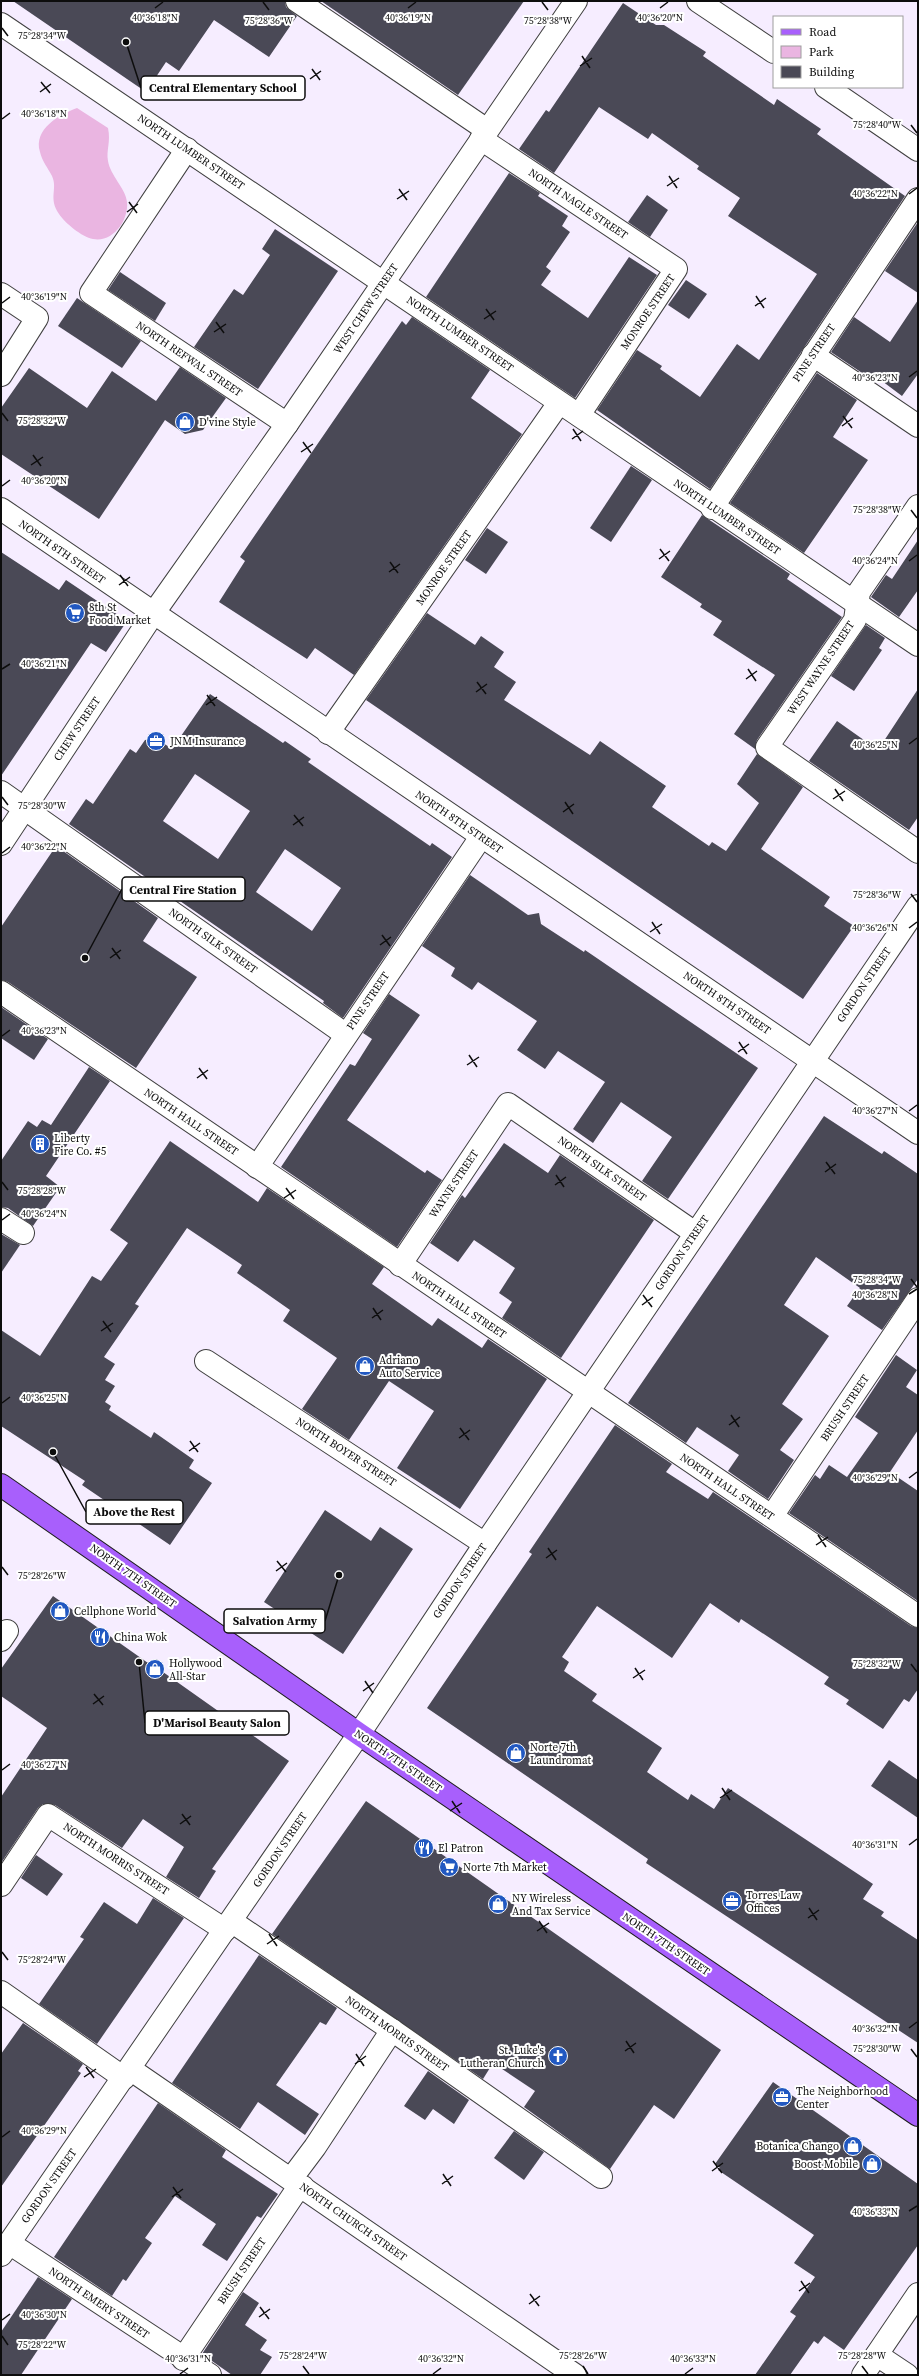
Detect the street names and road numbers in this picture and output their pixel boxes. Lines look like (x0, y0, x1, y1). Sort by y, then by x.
street label: NORTH LUMBER STREET (135, 111, 248, 194)
street label: NORTH NAGLE STREET (525, 165, 631, 243)
street label: WEST CHEW STREET (330, 261, 402, 357)
street label: MONROE STREET (617, 271, 679, 353)
street label: NORTH LUMBER STREET (404, 293, 517, 376)
street label: NORTH REFWAL STREET (133, 318, 245, 400)
street label: PINE STREET (789, 321, 839, 385)
street label: NORTH LUMBER STREET (671, 476, 784, 559)
street label: NORTH 8TH STREET (16, 516, 109, 588)
street label: MONROE STREET (413, 527, 476, 608)
street label: WEST WAYNE STREET (784, 618, 858, 718)
street label: CHEW STREET (50, 694, 104, 764)
street label: NORTH 8TH STREET (412, 787, 506, 857)
street label: NORTH SILK STREET (166, 905, 261, 978)
street label: GORDON STREET (833, 944, 895, 1026)
street label: NORTH 8TH STREET (680, 968, 774, 1038)
street label: PINE STREET (343, 969, 393, 1033)
street label: NORTH HALL STREET (141, 1085, 241, 1159)
street label: NORTH SILK STREET (555, 1133, 650, 1206)
street label: WAYNE STREET (426, 1147, 483, 1221)
street label: GORDON STREET (651, 1212, 713, 1294)
street label: NORTH HALL STREET (409, 1268, 509, 1342)
street label: BRUSH STREET (817, 1371, 873, 1444)
street label: NORTH BOYER STREET (293, 1414, 399, 1490)
street label: NORTH HALL STREET (677, 1450, 777, 1524)
street label: NORTH 7TH STREET (87, 1540, 180, 1612)
street label: GORDON STREET (429, 1540, 491, 1622)
street label: NORTH 7TH STREET (351, 1726, 445, 1796)
street label: GORDON STREET (249, 1809, 311, 1891)
street label: NORTH MORRIS STREET (60, 1819, 172, 1899)
street label: NORTH 7TH STREET (619, 1909, 713, 1979)
street label: NORTH MORRIS STREET (342, 1993, 452, 2076)
street label: GORDON STREET (18, 2146, 80, 2226)
street label: NORTH CHURCH STREET (296, 2179, 410, 2265)
street label: BRUSH STREET (214, 2234, 270, 2307)
street label: NORTH EMERY STREET (46, 2264, 153, 2342)

